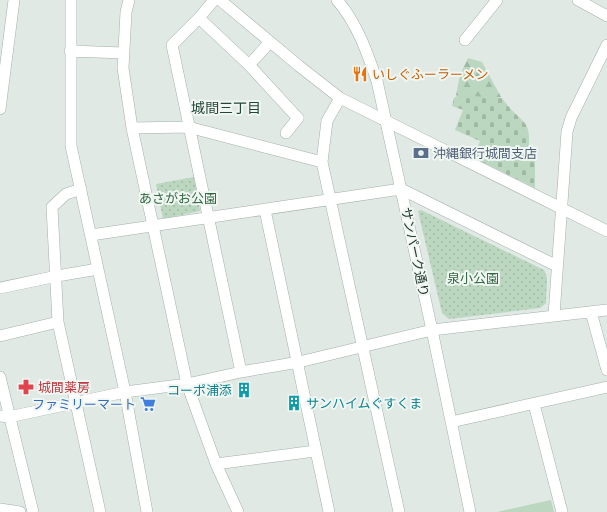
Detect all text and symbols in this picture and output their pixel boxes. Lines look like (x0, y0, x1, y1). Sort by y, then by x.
restaurant icon: いしぐふーラーメン (351, 65, 369, 83)
place label: いしぐふーラーメン (372, 67, 488, 82)
district label: 城間三丁目 (191, 100, 261, 116)
bank icon: 沖縄銀行城間支店 (412, 144, 430, 162)
place label: 沖縄銀行城間支店 (433, 146, 537, 161)
park label: あさがお公園 (139, 191, 217, 206)
street label: サンパーク通り (398, 206, 432, 298)
park label: 泉小公園 (447, 271, 499, 286)
pharmacy icon: 城間薬房 (17, 378, 35, 396)
place label: 城間薬房 (38, 380, 90, 395)
building icon: コーポ浦添 (235, 381, 253, 399)
place label: コーポ浦添 (167, 383, 232, 398)
building icon: サンハイムぐすくま (285, 394, 303, 412)
supermarket icon: ファミリーマート (139, 395, 157, 413)
place label: サンハイムぐすくま (306, 396, 422, 411)
place label: ファミリーマート (32, 397, 136, 412)

